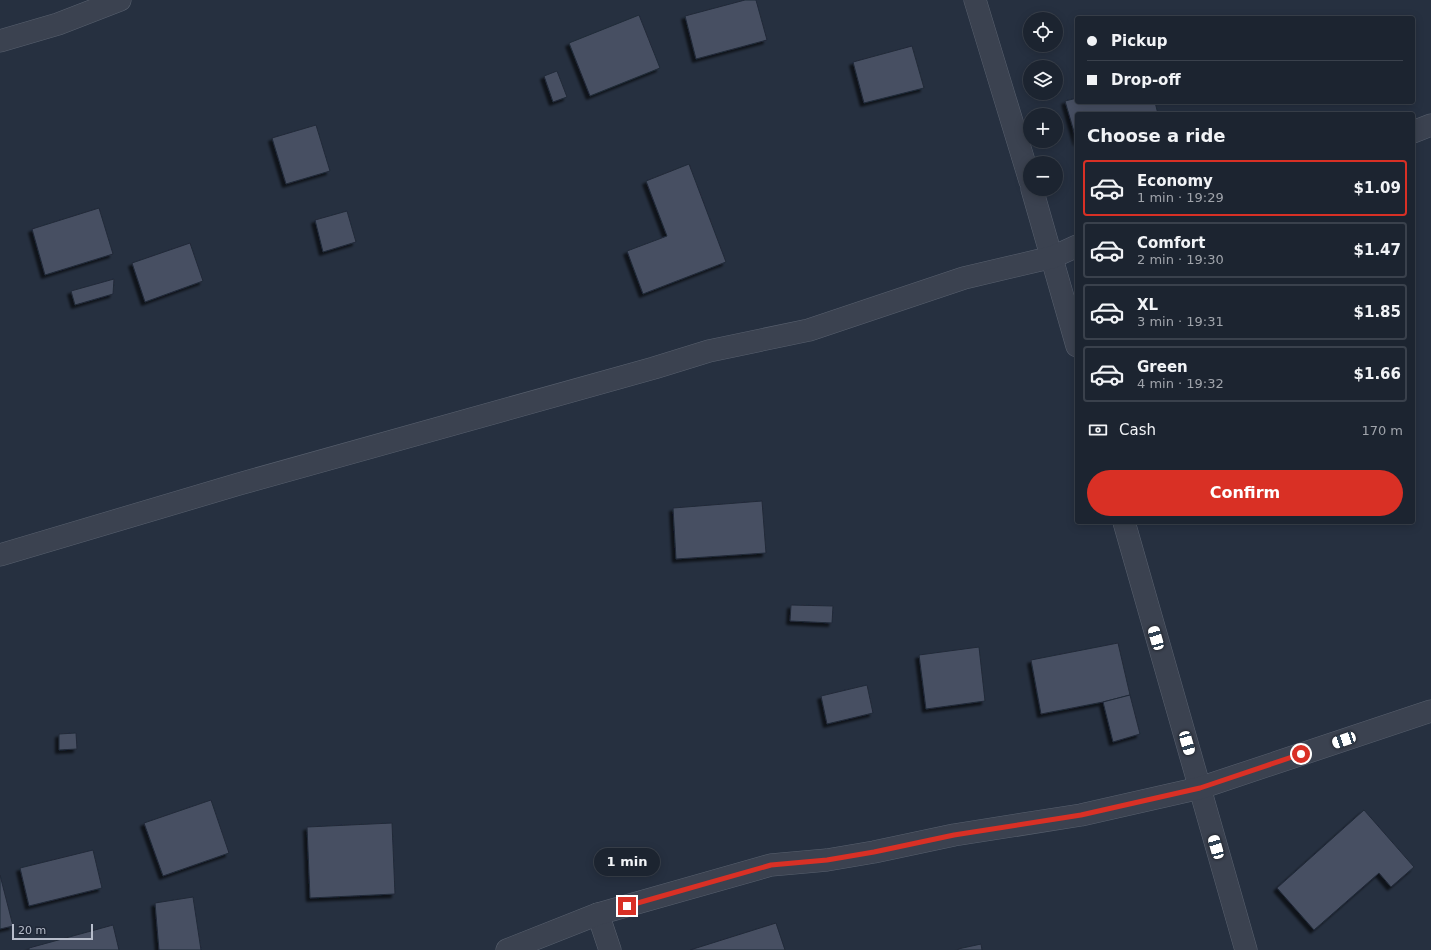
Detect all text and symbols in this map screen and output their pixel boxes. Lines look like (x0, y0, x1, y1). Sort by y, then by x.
map controls (1023, 12, 1063, 196)
button: locate (1023, 12, 1063, 52)
text: Pickup (1111, 32, 1167, 50)
button: layers (1023, 60, 1063, 100)
text: Drop-off (1111, 71, 1181, 89)
button: + (1023, 108, 1063, 148)
text: Choose a ride (1087, 125, 1226, 146)
button: − (1023, 156, 1063, 196)
icon: car (1089, 170, 1125, 206)
text: Economy (1137, 172, 1213, 190)
text: $1.09 (1354, 179, 1401, 197)
text: 1 min · 19:29 (1137, 190, 1224, 205)
icon: car (1089, 232, 1125, 268)
text: Comfort (1137, 234, 1205, 252)
text: $1.47 (1354, 241, 1401, 259)
text: 2 min · 19:30 (1137, 252, 1224, 267)
icon: car (1089, 294, 1125, 330)
text: XL (1137, 296, 1158, 314)
text: $1.85 (1354, 303, 1401, 321)
text: 3 min · 19:31 (1137, 314, 1224, 329)
icon: car (1089, 356, 1125, 392)
text: Green (1137, 358, 1188, 376)
text: $1.66 (1354, 365, 1401, 383)
text: 4 min · 19:32 (1137, 376, 1224, 391)
icon: cash (1087, 419, 1109, 441)
text: Cash (1119, 421, 1156, 439)
text: 170 m (1361, 423, 1403, 438)
button: Confirm (1087, 470, 1403, 516)
car (1147, 625, 1165, 651)
car (1178, 730, 1196, 756)
car (1331, 730, 1357, 750)
route start (1292, 745, 1310, 763)
car (1207, 834, 1225, 860)
callout: 1 min (594, 848, 660, 876)
text: 1 min (607, 854, 647, 869)
route end (618, 897, 636, 915)
scale bar (12, 922, 93, 941)
text: 20 m (18, 924, 46, 937)

